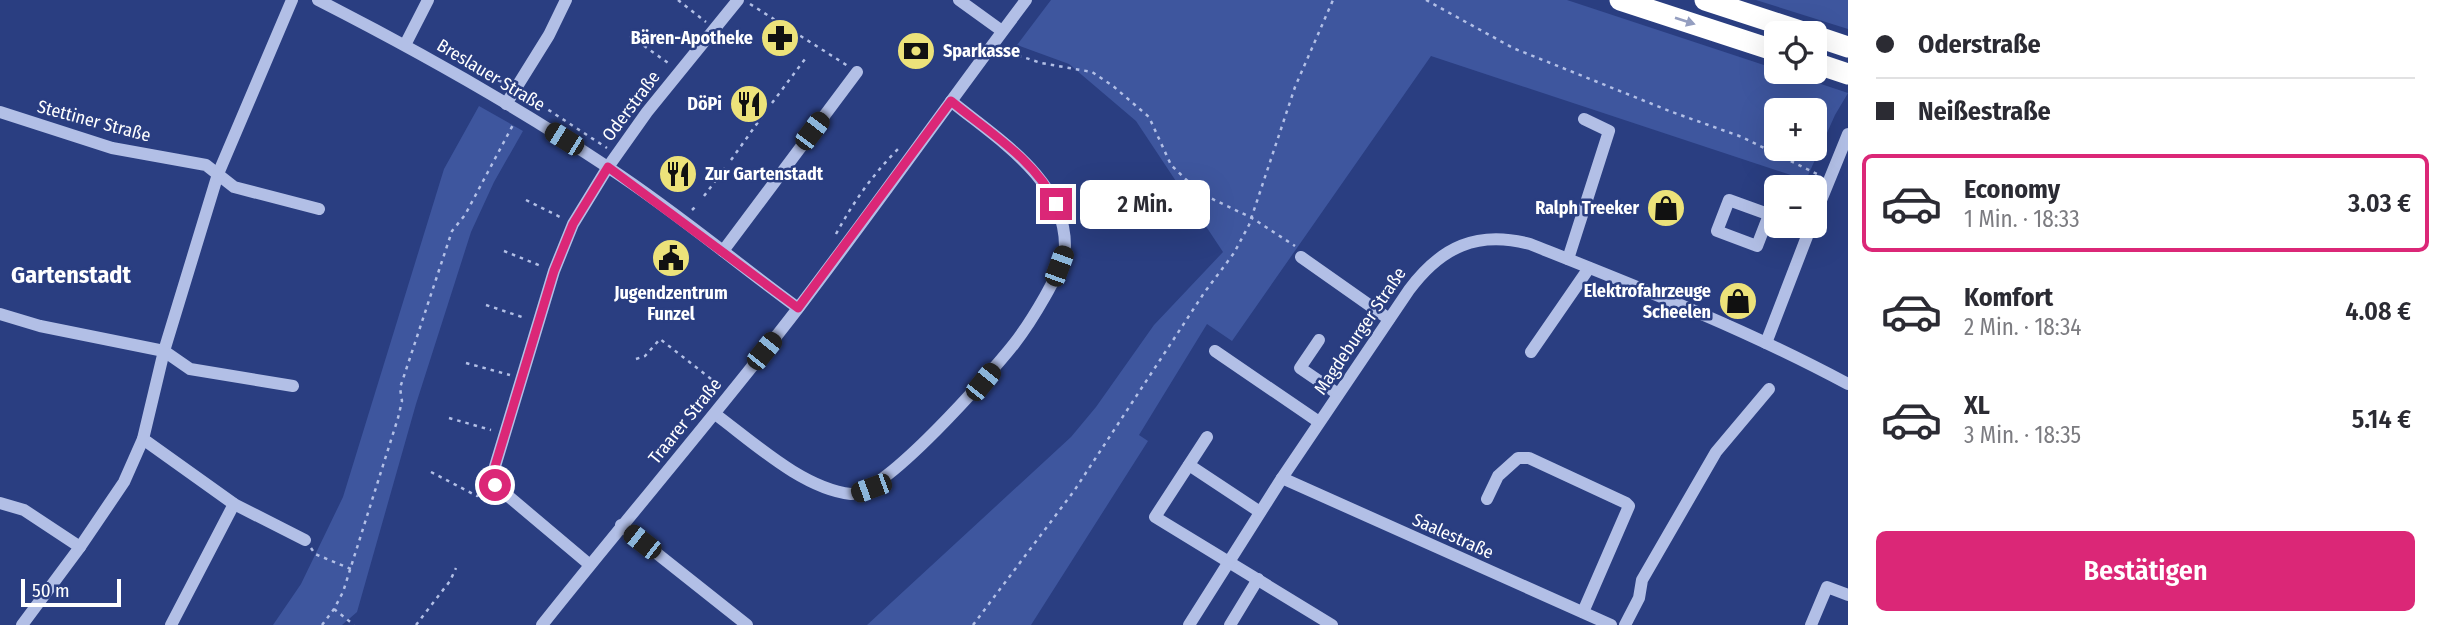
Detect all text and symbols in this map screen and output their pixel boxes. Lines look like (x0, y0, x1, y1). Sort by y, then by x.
one-way arrow (1674, 16, 1695, 27)
pharmacy icon: Bären-Apotheke (759, 17, 801, 59)
map controls (1764, 21, 1827, 238)
button: locate (1764, 21, 1827, 84)
place label: Bären-Apotheke (631, 27, 753, 49)
text: Oderstraße (1918, 29, 2041, 60)
bank icon: Sparkasse (895, 30, 937, 72)
street label: Breslauer Straße (433, 34, 549, 116)
place label: Sparkasse (943, 40, 1020, 62)
street label: Oderstraße (597, 66, 665, 146)
restaurant icon: DöPi (728, 83, 770, 125)
place label: DöPi (687, 93, 722, 115)
street label: Stettiner Straße (35, 95, 153, 147)
text: Neißestraße (1918, 96, 2051, 127)
button: + (1764, 98, 1827, 161)
car (791, 108, 834, 154)
car (541, 119, 588, 159)
restaurant icon: Zur Gartenstadt (657, 153, 699, 195)
place label: Zur Gartenstadt (705, 163, 824, 185)
icon: car (1880, 172, 1943, 235)
text: Economy (1964, 174, 2060, 205)
button: − (1764, 175, 1827, 238)
callout: 2 Min. (1080, 180, 1210, 228)
shop icon: Ralph Treeker (1645, 187, 1687, 229)
route end (1040, 188, 1072, 220)
text: 3.03 € (2348, 188, 2411, 219)
text: 2 Min. (1117, 190, 1173, 218)
place label: Ralph Treeker (1535, 197, 1639, 219)
text: 1 Min. · 18:33 (1964, 205, 2080, 233)
public building icon: Jugendzentrum Funzel (650, 237, 692, 279)
car (1042, 243, 1077, 289)
district label: Gartenstadt (11, 261, 131, 289)
street label: Magdeburger Straße (1309, 263, 1411, 399)
place label: Elektrofahrzeuge Scheelen (1584, 280, 1711, 323)
shop icon: Elektrofahrzeuge Scheelen (1717, 280, 1759, 322)
icon: car (1880, 280, 1943, 343)
place label: Jugendzentrum Funzel (613, 282, 728, 325)
text: Komfort (1964, 282, 2053, 313)
text: 4.08 € (2345, 296, 2411, 327)
text: 2 Min. · 18:34 (1964, 313, 2081, 341)
car (743, 328, 786, 374)
car (962, 359, 1005, 405)
street label: Traarer Straße (644, 374, 726, 468)
icon: car (1880, 388, 1943, 451)
text: XL (1964, 390, 1990, 421)
text: 5.14 € (2352, 404, 2411, 435)
text: 3 Min. · 18:35 (1964, 421, 2081, 449)
route start (479, 469, 511, 501)
car (848, 471, 895, 505)
street label: Saalestraße (1409, 508, 1497, 564)
car (619, 521, 666, 563)
button: Bestätigen (1876, 531, 2415, 611)
scale bar (21, 576, 121, 608)
text: 50 m (32, 579, 70, 602)

